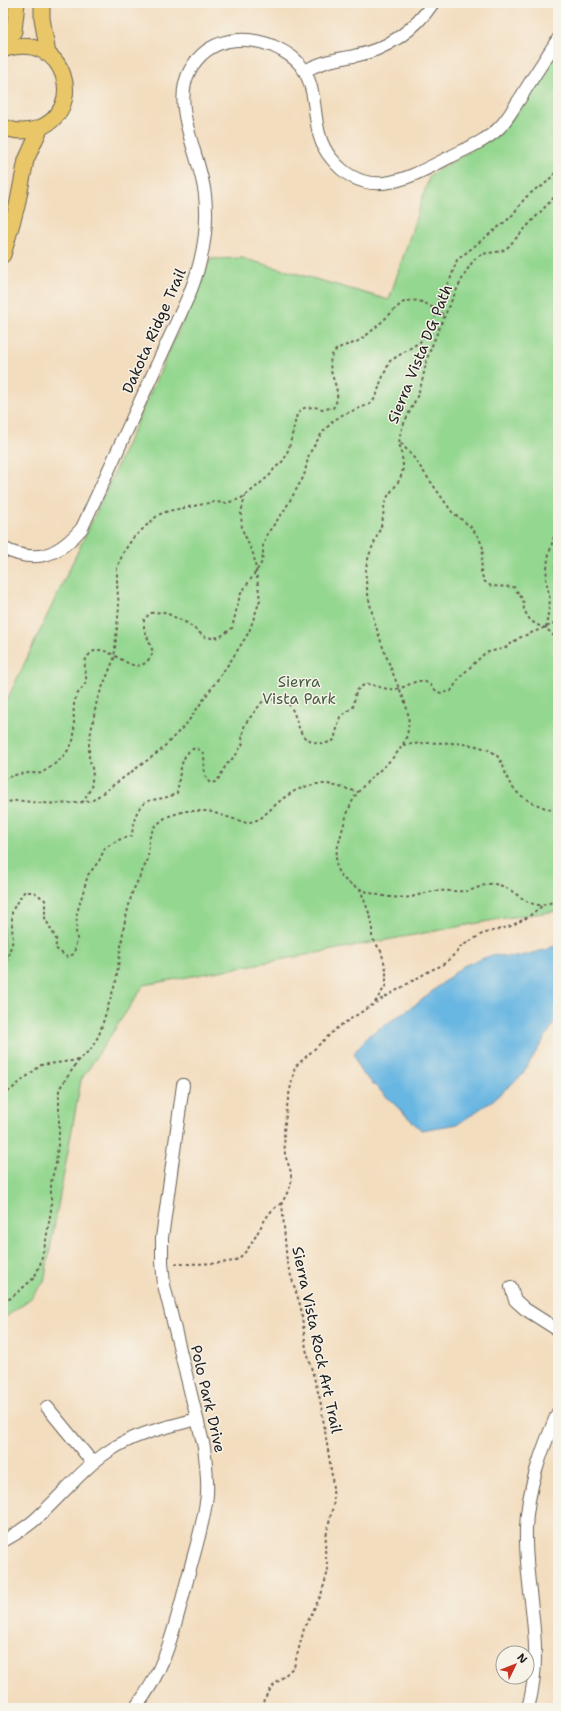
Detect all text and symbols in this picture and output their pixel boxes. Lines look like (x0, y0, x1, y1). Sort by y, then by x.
street label: Dakota Ridge Trail (117, 265, 191, 397)
street label: Sierra Vista DG Path (383, 281, 457, 427)
park label: Sierra Vista Park (262, 672, 336, 709)
street label: Sierra Vista Rock Art Trail (287, 1245, 347, 1436)
street label: Polo Park Drive (186, 1343, 230, 1455)
north arrow (495, 1645, 535, 1685)
text: N (513, 1650, 531, 1667)

